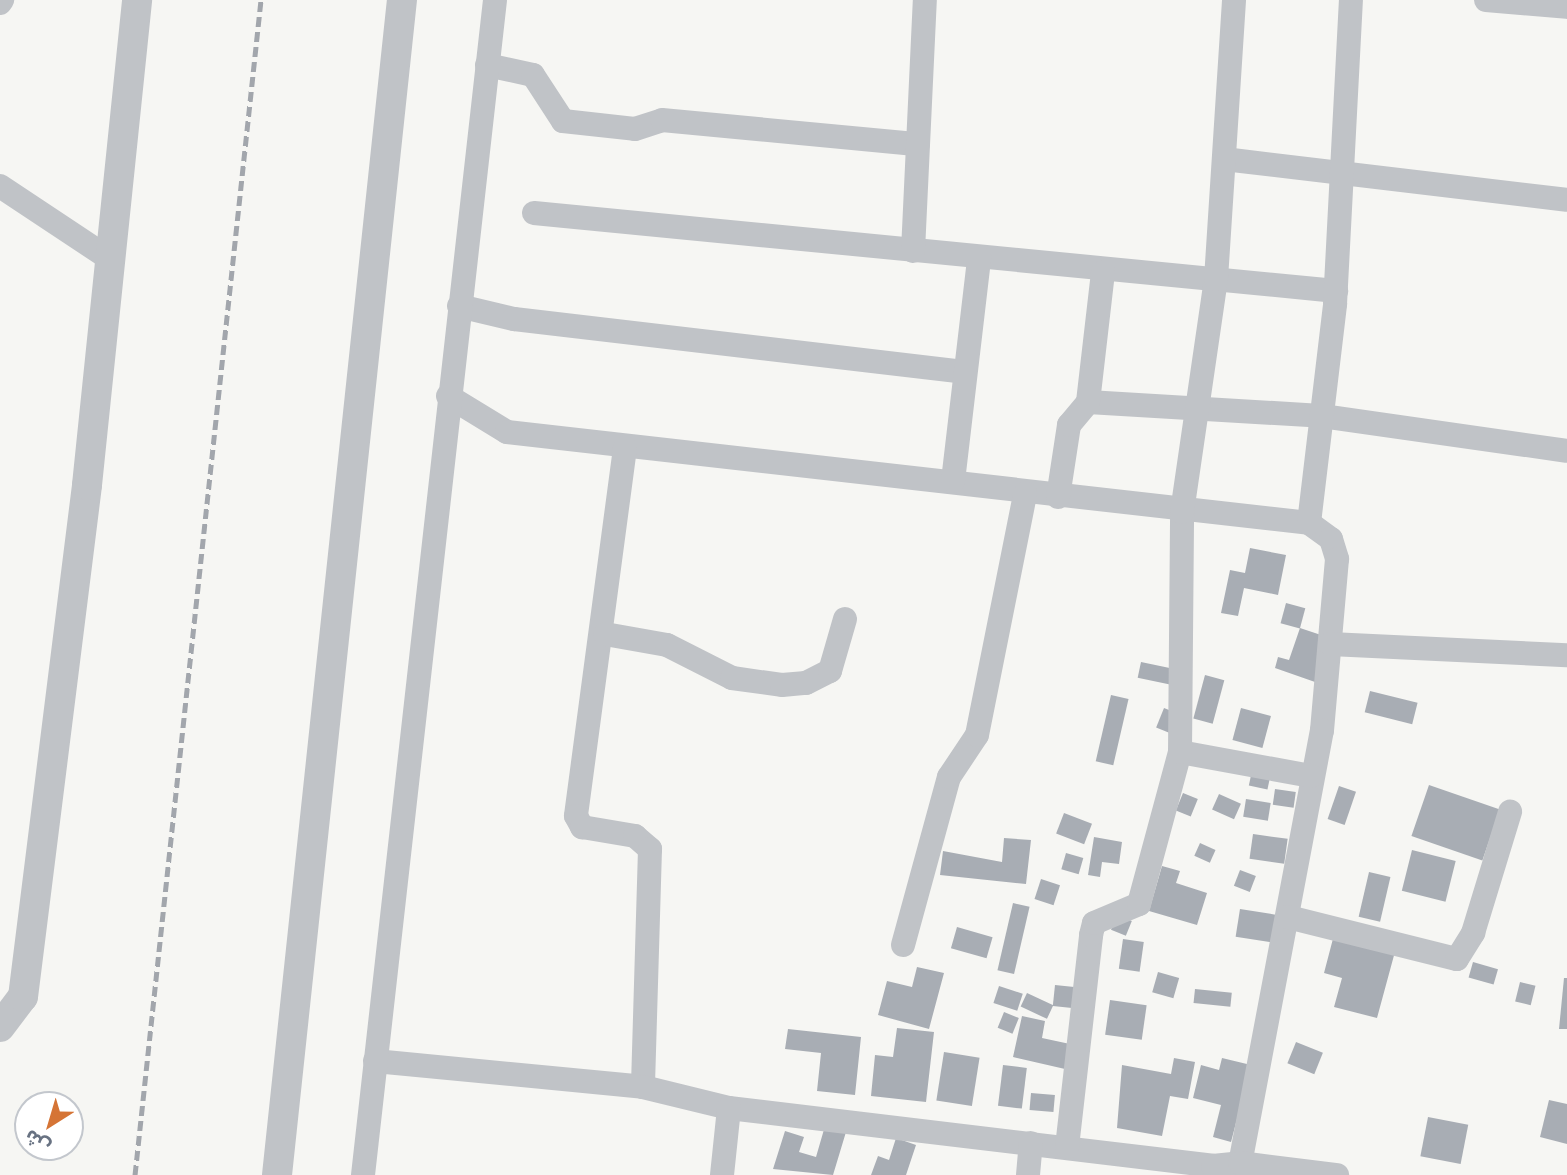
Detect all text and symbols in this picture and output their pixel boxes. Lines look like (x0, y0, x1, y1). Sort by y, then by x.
north arrow (14, 1091, 84, 1161)
text: ش (20, 1125, 55, 1159)

